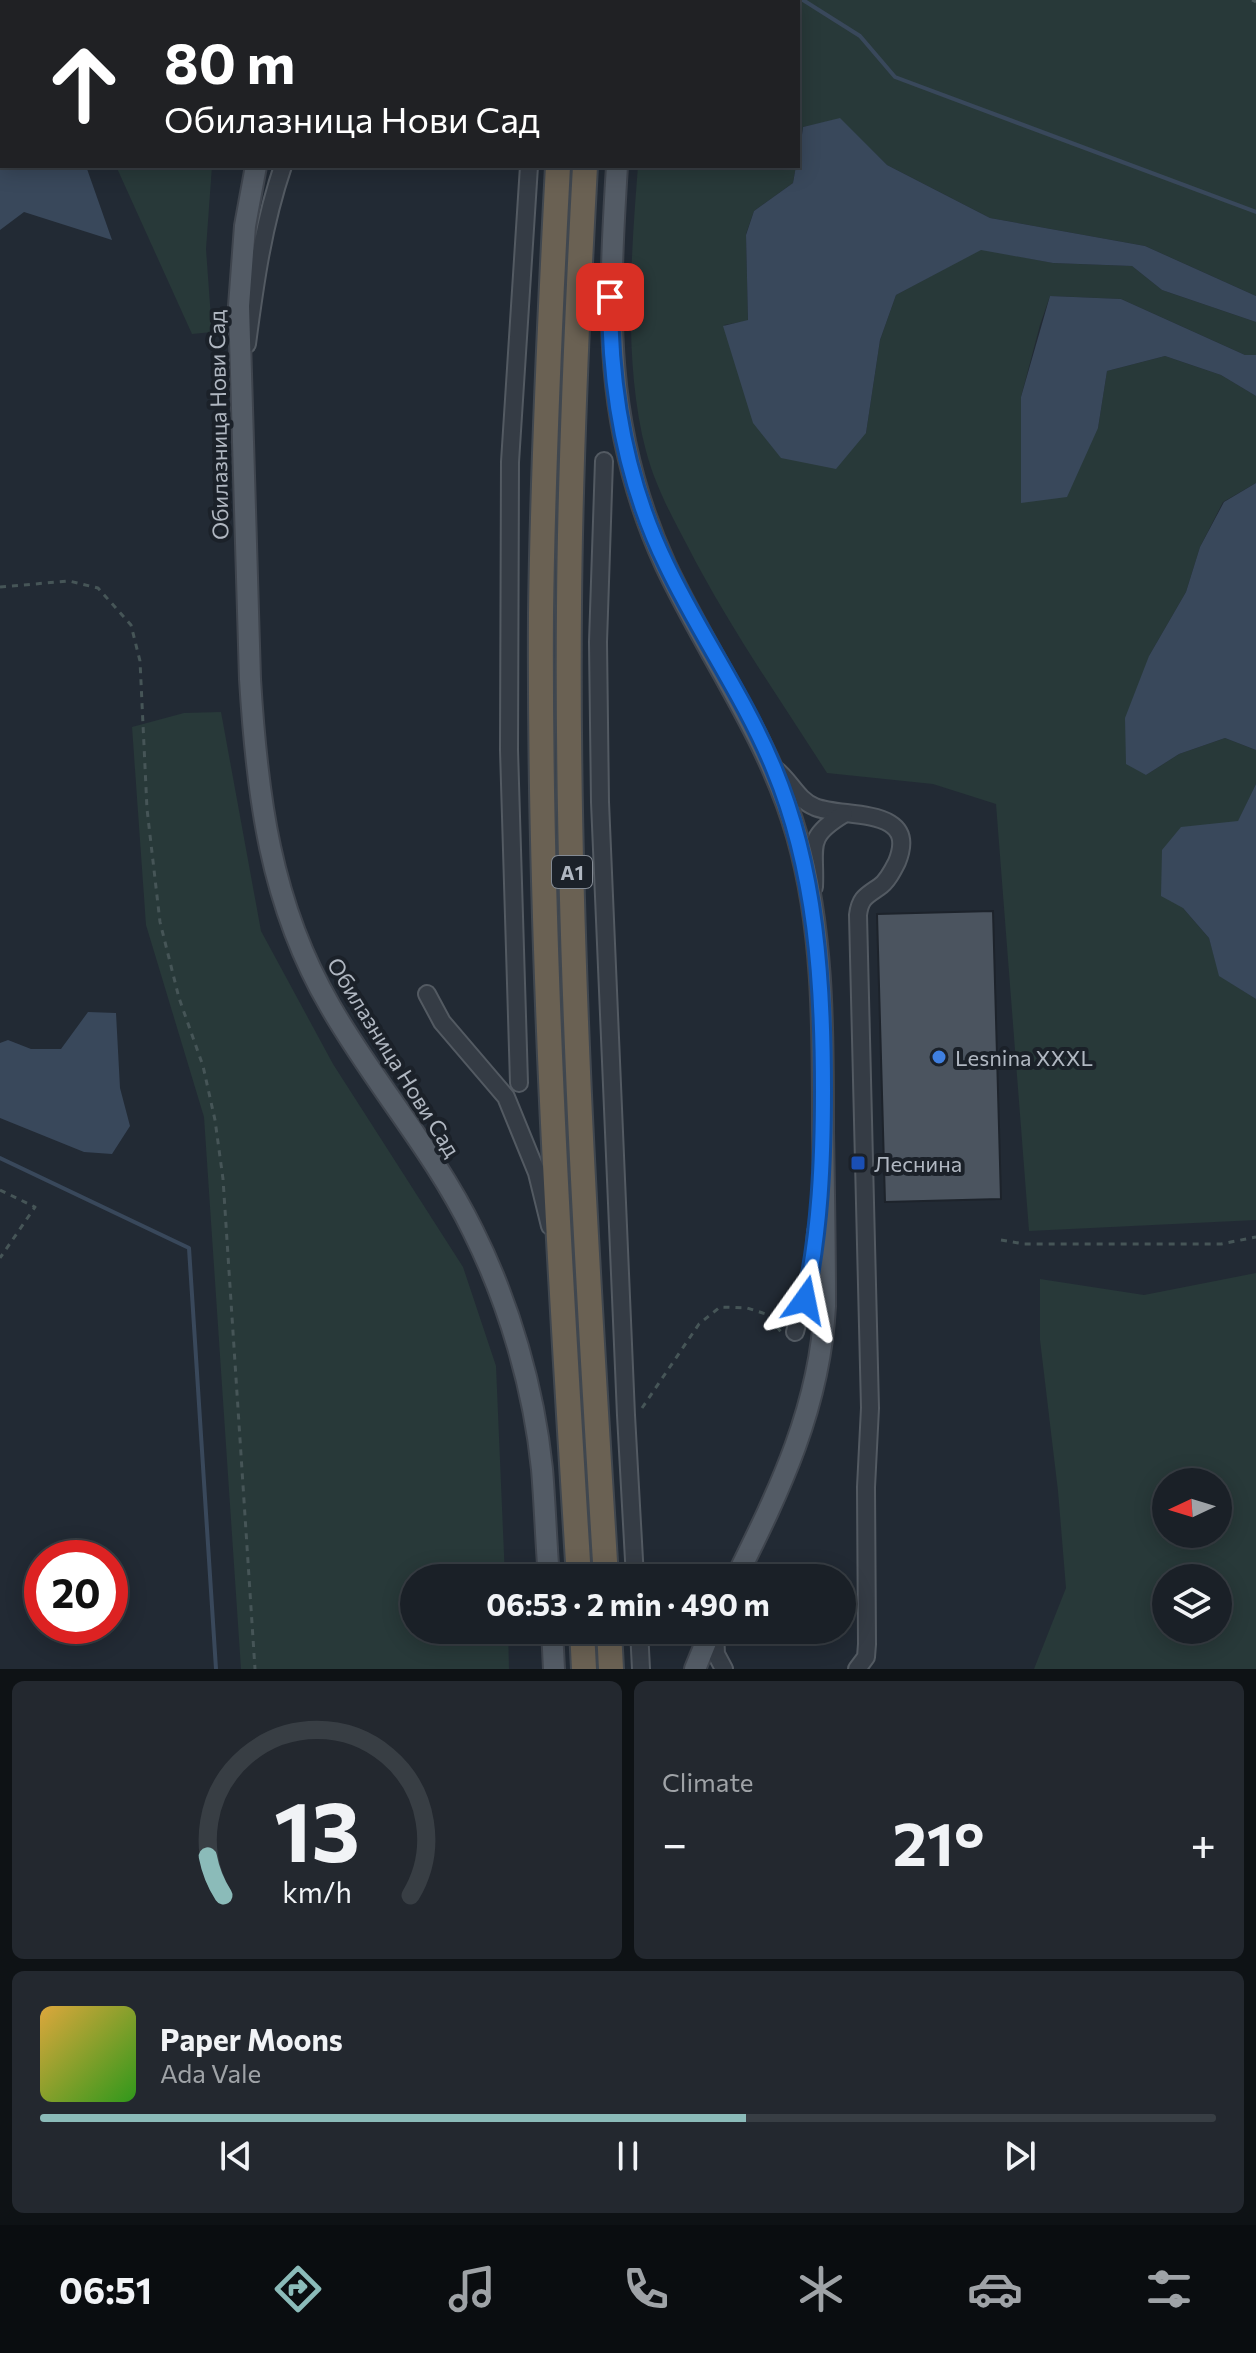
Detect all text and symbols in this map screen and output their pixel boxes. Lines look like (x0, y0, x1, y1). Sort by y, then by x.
text: 80 m (164, 27, 295, 96)
icon: ahead (32, 32, 136, 136)
text: Обилазница Нови Сад (164, 96, 540, 140)
pin (576, 263, 644, 331)
icon: arrive (588, 275, 632, 319)
street label: Обилазница Нови Сад (202, 310, 234, 540)
road number: A1 (552, 856, 592, 888)
street label: Обилазница Нови Сад (322, 952, 466, 1162)
place label: Lesnina XXXL (955, 1044, 1093, 1071)
marker: Lesnina XXXL (930, 1048, 948, 1066)
place label: Леснина (874, 1150, 962, 1177)
marker: Леснина (849, 1154, 867, 1172)
position arrow (763, 1258, 847, 1342)
north arrow (1152, 1468, 1232, 1548)
map controls (1152, 1468, 1232, 1644)
speed limit sign: 20 (24, 1540, 128, 1644)
button: layers (1152, 1564, 1232, 1644)
text: 06:53 · 2 min · 490 m (486, 1585, 770, 1622)
text: Climate (662, 1766, 754, 1797)
text: 13 (274, 1777, 360, 1879)
text: 21° (893, 1805, 985, 1878)
text: − (662, 1815, 687, 1869)
text: + (1190, 1815, 1216, 1869)
text: km/h (282, 1874, 352, 1909)
text: Paper Moons (160, 2020, 343, 2057)
text: Ada Vale (160, 2057, 261, 2088)
icon: previous (214, 2134, 258, 2178)
icon: pause (606, 2134, 650, 2178)
icon: next (998, 2134, 1042, 2178)
icon: directions (270, 2261, 326, 2317)
icon: music (444, 2261, 500, 2317)
icon: phone (618, 2261, 674, 2317)
icon: climate (793, 2261, 849, 2317)
icon: car (967, 2261, 1023, 2317)
icon: filters (1141, 2261, 1197, 2317)
text: 06:51 (59, 2267, 152, 2311)

